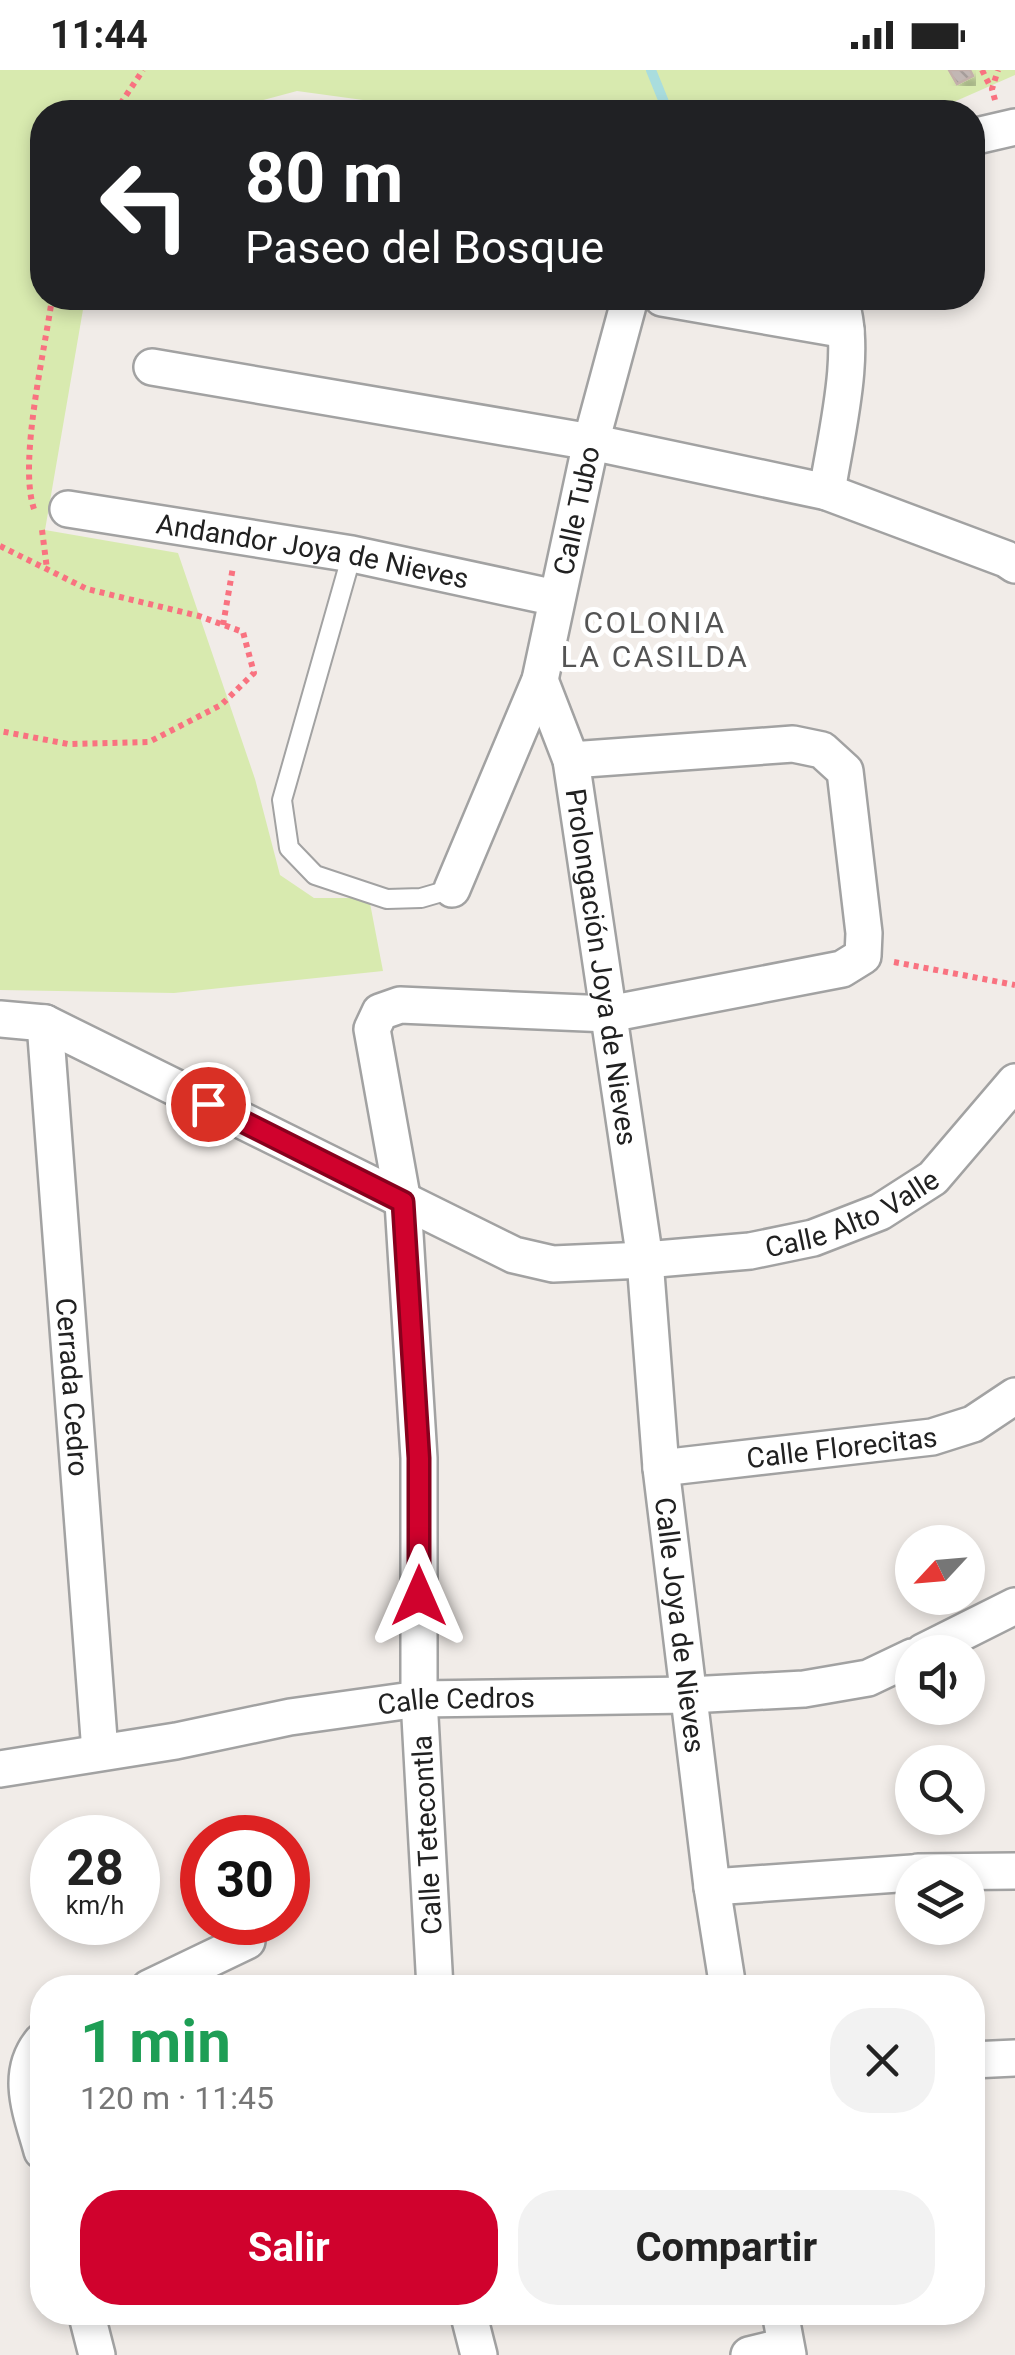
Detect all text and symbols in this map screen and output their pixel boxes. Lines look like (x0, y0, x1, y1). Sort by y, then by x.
text: 11:44 (50, 13, 148, 57)
text: 80 m (245, 137, 403, 219)
icon: left (80, 140, 210, 270)
text: Paseo del Bosque (245, 221, 604, 274)
street label: Calle Tubo (546, 443, 606, 578)
street label: Andandor Joya de Nieves (154, 507, 472, 595)
district label: COLONIA LA CASILDA (561, 605, 749, 674)
street label: Prolongación Joya de Nieves (559, 786, 644, 1148)
pin (166, 1062, 251, 1147)
icon: arrive (181, 1077, 236, 1132)
street label: Calle Alto Valle (762, 1162, 945, 1264)
street label: Cerrada Cedro (49, 1297, 96, 1477)
street label: Calle Florecitas (745, 1420, 939, 1475)
street label: Calle Joya de Nieves (648, 1495, 712, 1755)
north arrow (895, 1525, 985, 1615)
map controls (895, 1525, 985, 1945)
position arrow (367, 1544, 471, 1648)
button: sound (895, 1635, 985, 1725)
street label: Calle Cedros (375, 1681, 535, 1721)
street label: Calle Tetecontla (405, 1734, 449, 1936)
button: search (895, 1745, 985, 1835)
speed limit sign: 30 (180, 1815, 310, 1945)
text: 28 (66, 1839, 124, 1897)
button: layers (895, 1855, 985, 1945)
text: km/h (66, 1891, 124, 1920)
text: 1 min (80, 2006, 231, 2077)
button: close (830, 2008, 935, 2113)
text: 120 m · 11:45 (80, 2079, 274, 2117)
button: Salir (80, 2190, 498, 2305)
button: Compartir (518, 2190, 935, 2305)

